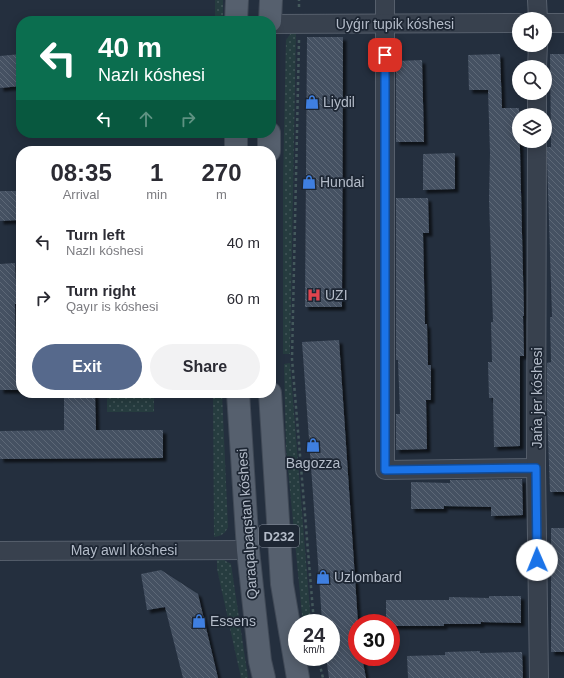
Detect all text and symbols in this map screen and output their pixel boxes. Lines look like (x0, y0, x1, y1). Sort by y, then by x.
map controls (512, 12, 552, 148)
button: sound (512, 12, 552, 52)
street label: Uyǵır tupik kóshesi (336, 16, 454, 32)
icon: left (32, 32, 84, 84)
text: 40 m (98, 32, 162, 63)
pin (368, 38, 402, 72)
icon: arrive (374, 44, 396, 66)
button: search (512, 60, 552, 100)
text: Nazlı kóshesi (98, 65, 205, 85)
shop icon: Liydil (304, 94, 320, 110)
place label: Liydil (323, 94, 355, 110)
icon: left (93, 108, 115, 130)
icon: ahead (135, 108, 157, 130)
icon: right (177, 108, 199, 130)
button: layers (512, 108, 552, 148)
text: 08:35 (50, 159, 112, 186)
text: 1 (150, 159, 163, 186)
text: 270 (202, 159, 242, 186)
shop icon: Hundai (301, 174, 317, 190)
place label: Hundai (320, 174, 364, 190)
text: Arrival (63, 187, 100, 202)
text: min (146, 187, 167, 202)
text: m (216, 187, 227, 202)
text: Turn left (66, 226, 125, 243)
icon: left (32, 231, 54, 253)
text: 40 m (227, 234, 260, 251)
text: Nazlı kóshesi (66, 243, 143, 258)
text: Turn right (66, 282, 136, 299)
icon: right (32, 287, 54, 309)
hospital icon: UZI (306, 287, 322, 303)
place label: UZI (325, 287, 348, 303)
text: 60 m (227, 290, 260, 307)
text: Qayır is kóshesi (66, 299, 158, 314)
button: Exit (32, 344, 142, 390)
button: Share (150, 344, 260, 390)
street label: Jańa jer kóshesi (529, 347, 545, 449)
shop icon: Bagozza (305, 437, 321, 453)
street label: Qaraqalpaqstan kóshesi (234, 448, 260, 600)
place label: Bagozza (286, 455, 340, 471)
road number: D232 (259, 525, 299, 547)
position arrow (516, 539, 558, 581)
street label: May awıl kóshesi (71, 542, 177, 558)
shop icon: Uzlombard (315, 569, 331, 585)
place label: Uzlombard (334, 569, 402, 585)
shop icon: Essens (191, 613, 207, 629)
place label: Essens (210, 613, 256, 629)
speed limit sign: 30 (348, 614, 400, 666)
text: 24 (303, 624, 325, 646)
text: km/h (303, 644, 325, 655)

